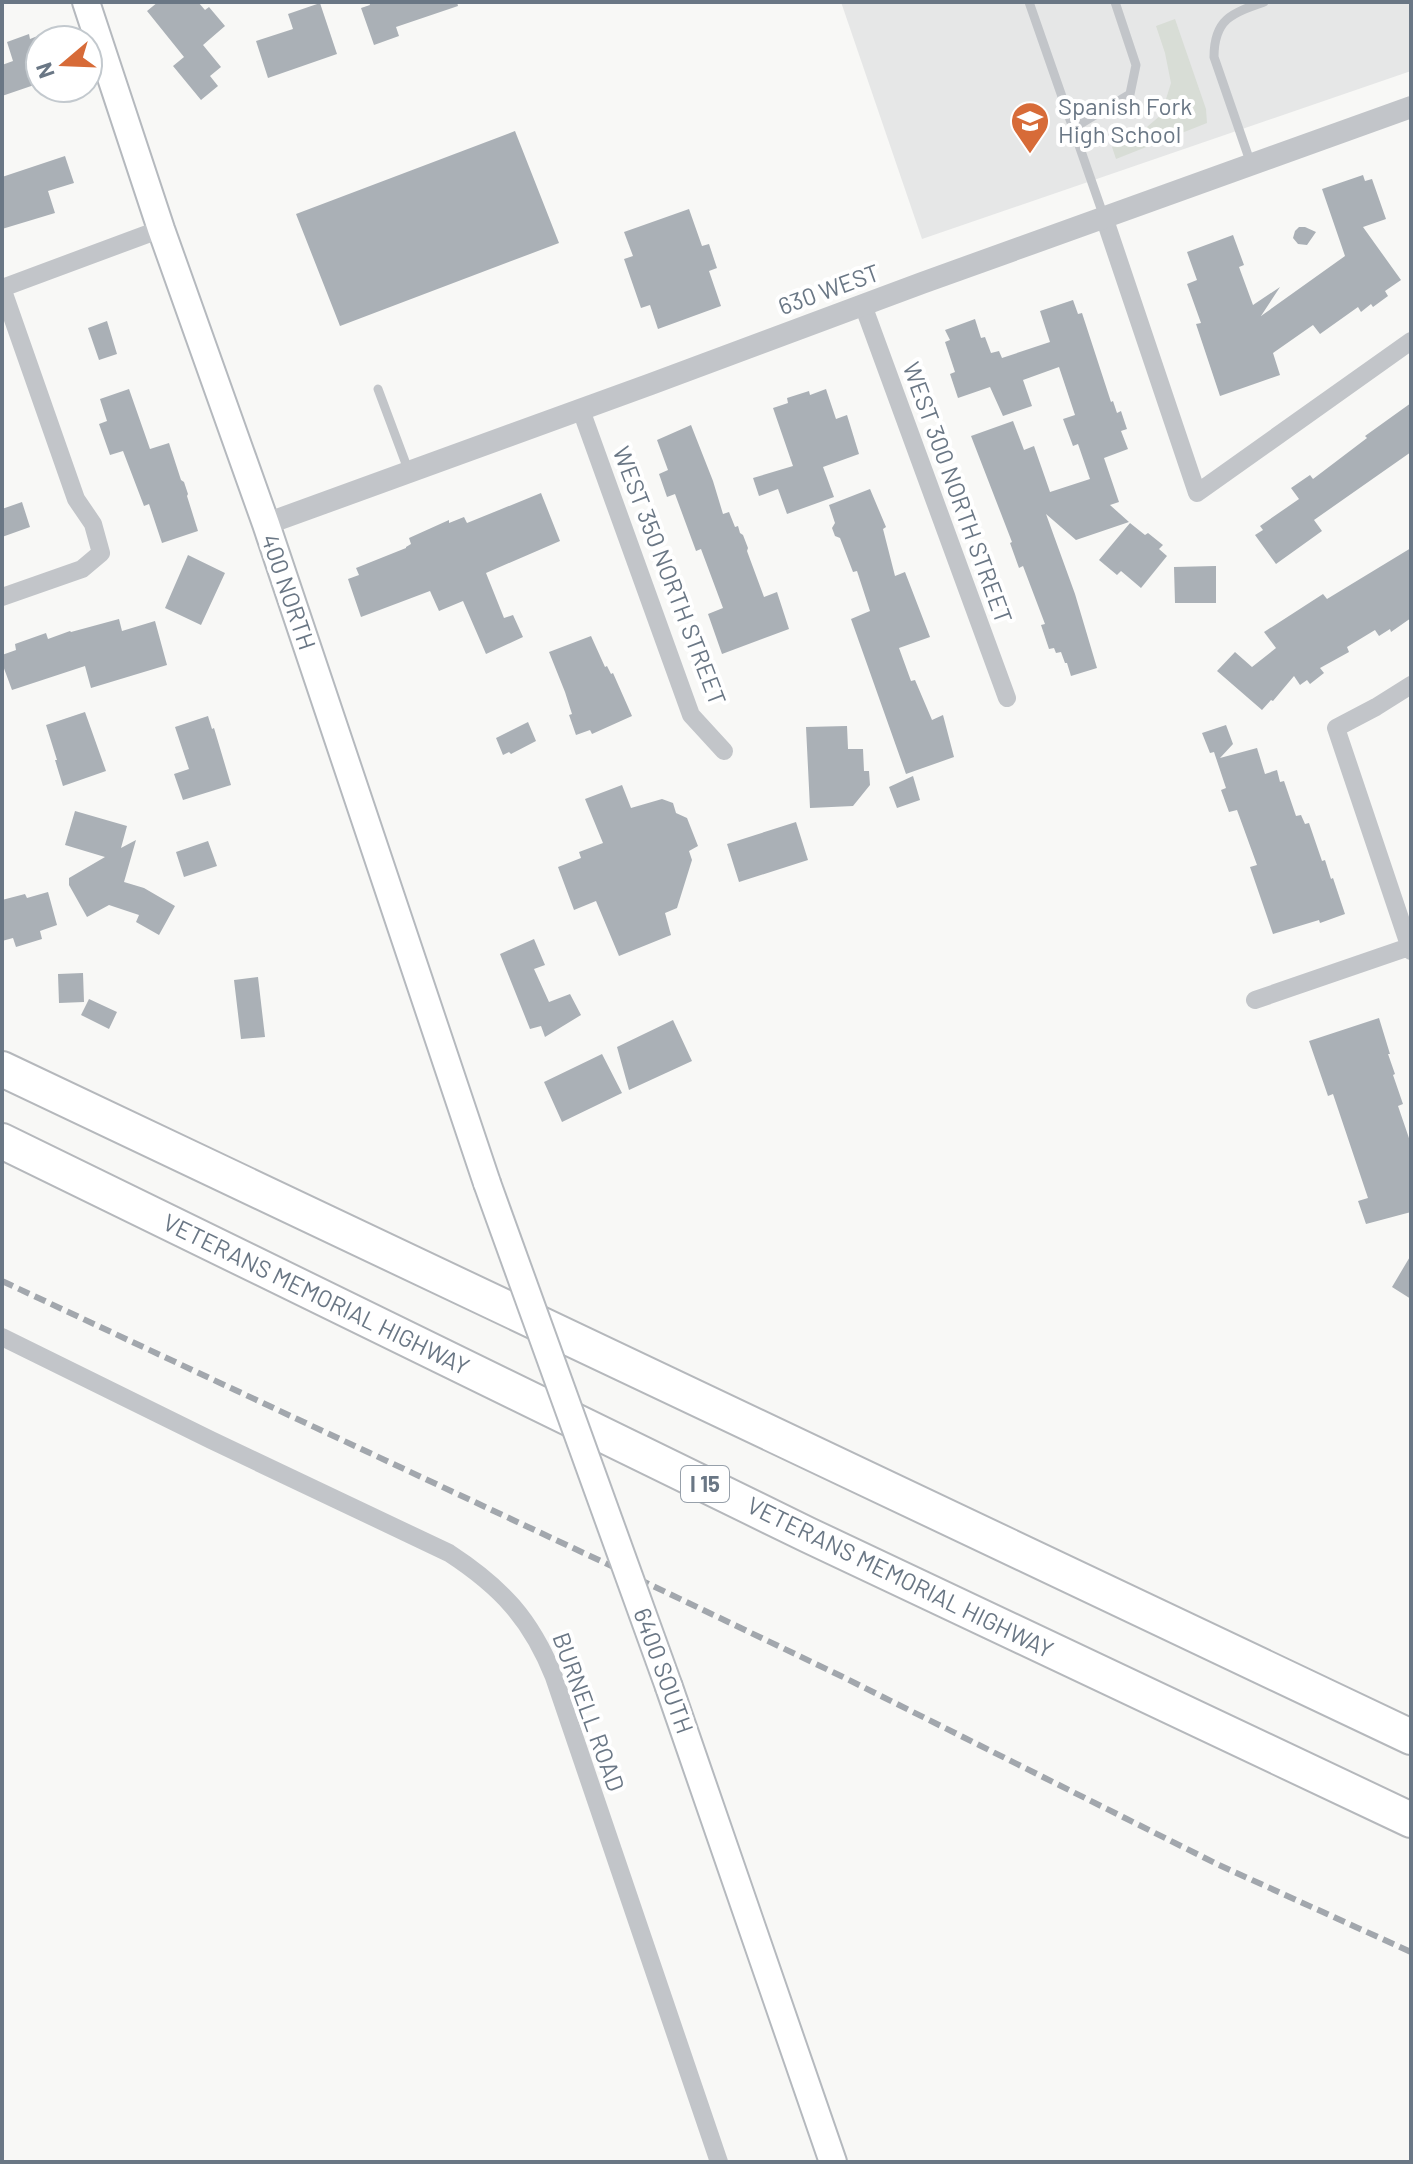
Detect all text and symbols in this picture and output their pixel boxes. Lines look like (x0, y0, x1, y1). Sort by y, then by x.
north arrow (24, 24, 104, 104)
text: N (29, 60, 59, 82)
place label: Spanish Fork High School (1058, 91, 1192, 148)
school or university icon: Spanish Fork High School (1009, 100, 1051, 155)
street label: 630 WEST (774, 257, 883, 320)
street label: WEST 300 NORTH STREET (898, 358, 1019, 627)
street label: WEST 350 NORTH STREET (608, 442, 733, 709)
street label: 400 NORTH (256, 530, 323, 653)
street label: VETERANS MEMORIAL HIGHWAY (159, 1207, 474, 1381)
road number: I 15 (681, 1466, 729, 1502)
street label: VETERANS MEMORIAL HIGHWAY (743, 1490, 1058, 1664)
street label: 6400 SOUTH (628, 1604, 700, 1737)
street label: BURNELL ROAD (547, 1628, 632, 1795)

